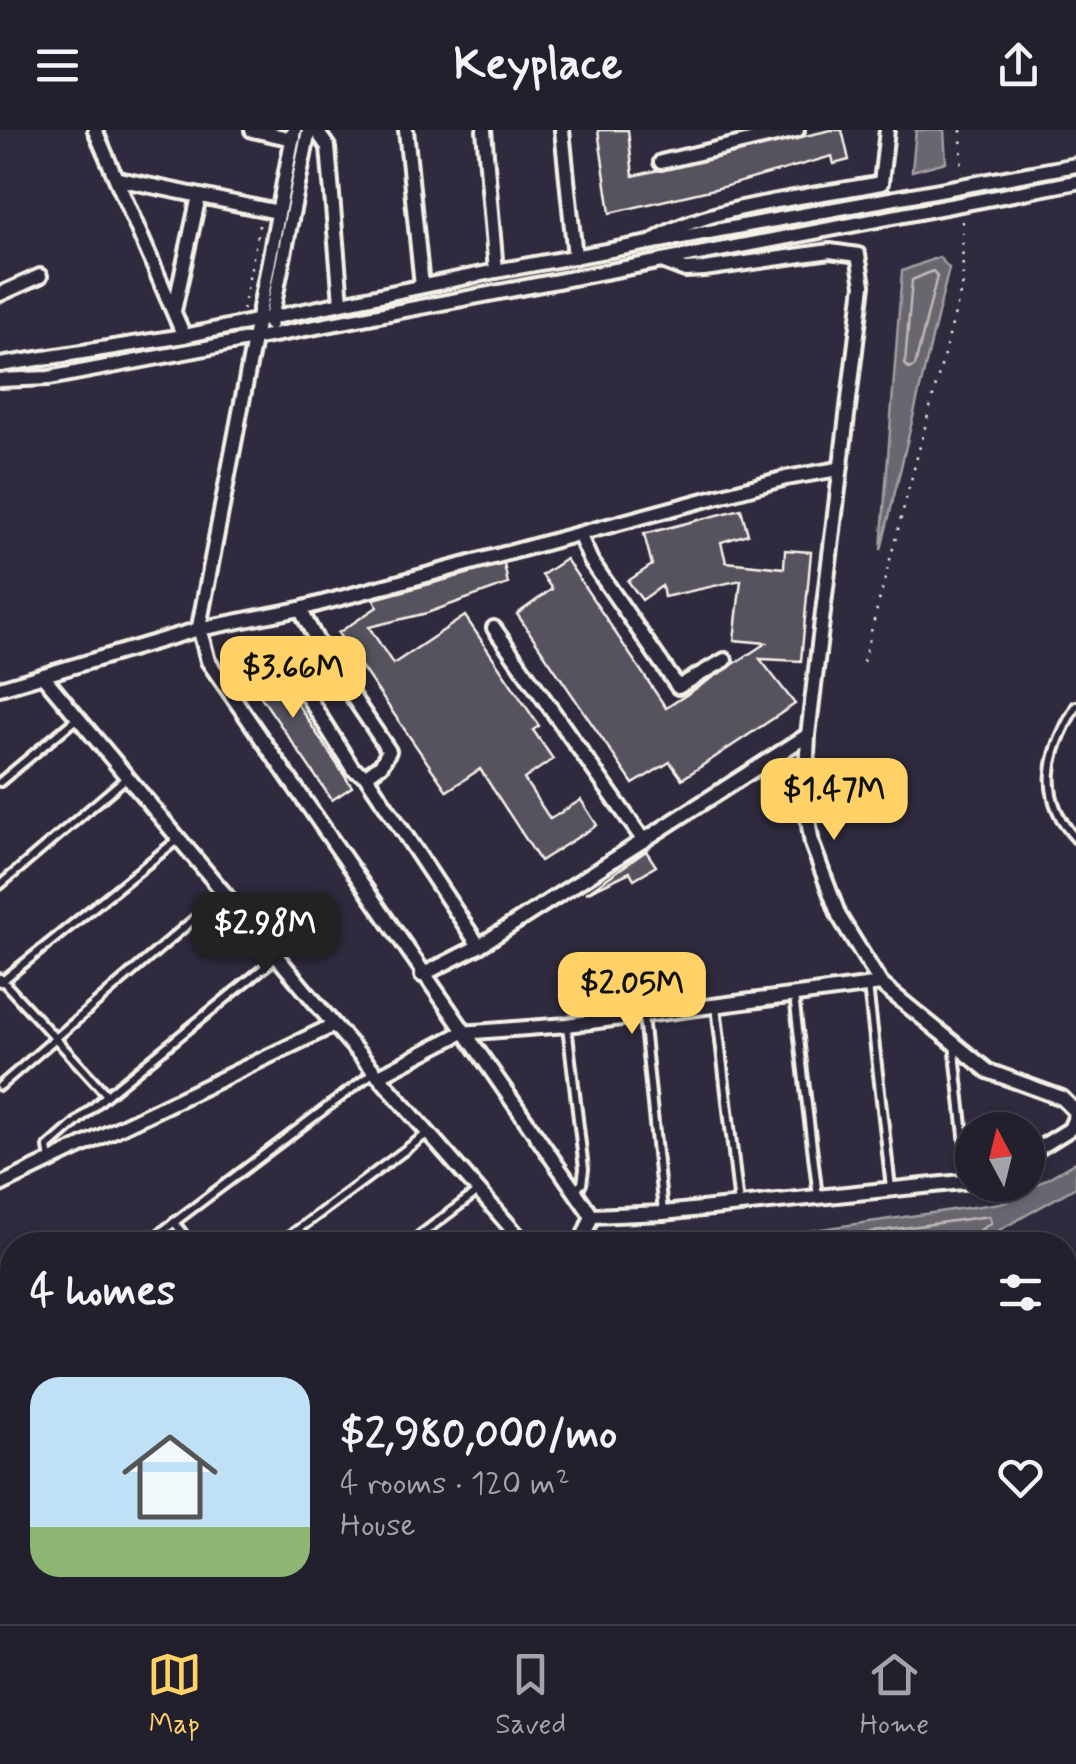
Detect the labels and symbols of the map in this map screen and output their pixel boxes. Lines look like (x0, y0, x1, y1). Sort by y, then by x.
pin: $3.66M (212, 636, 374, 721)
pin: $1.47M (753, 758, 915, 843)
pin: $2.98M (184, 892, 346, 977)
pin: $2.05M (551, 952, 713, 1037)
north arrow (955, 1112, 1045, 1202)

